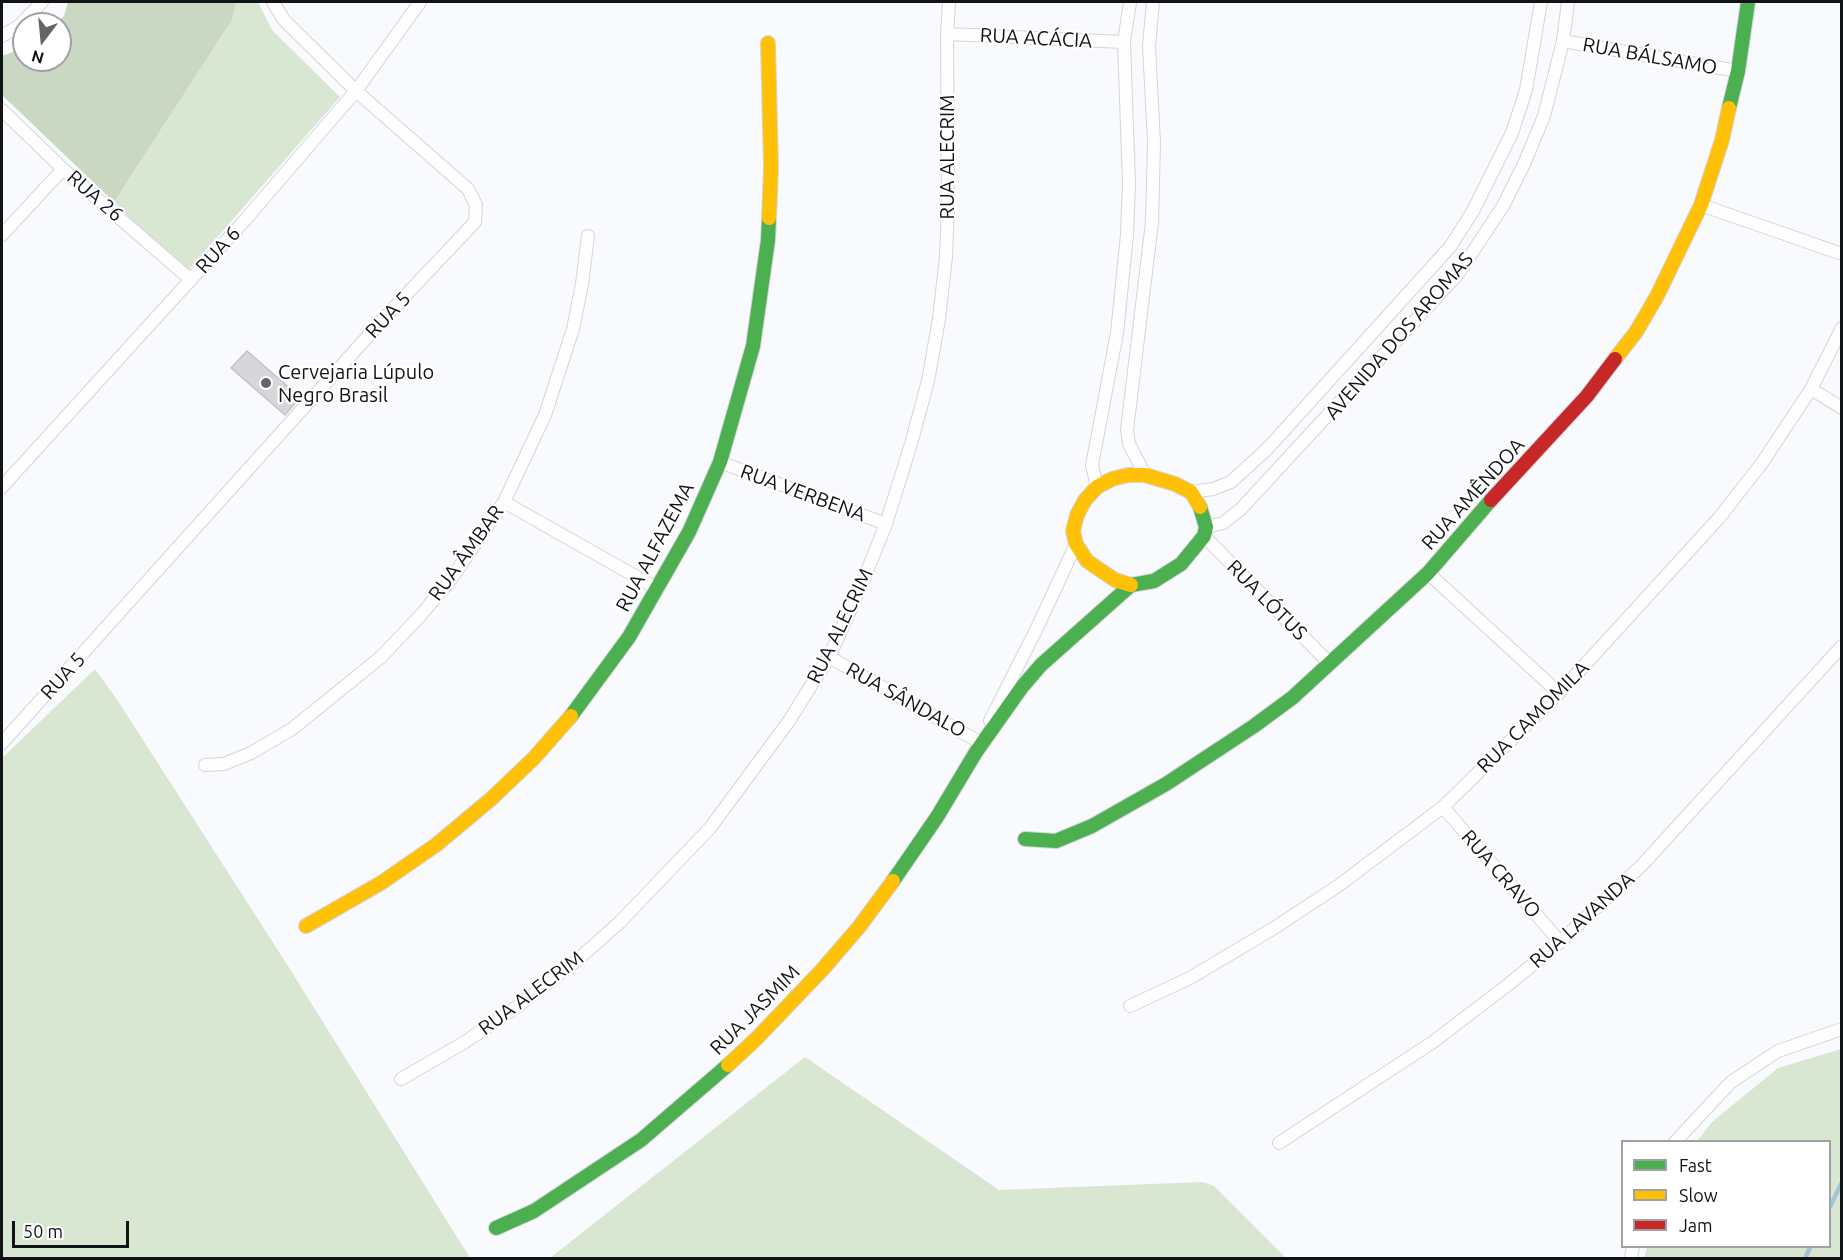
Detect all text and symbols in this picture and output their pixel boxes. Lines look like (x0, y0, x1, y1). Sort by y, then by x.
north arrow (12, 12, 72, 72)
street label: RUA ACÁCIA (979, 23, 1093, 53)
street label: RUA BÁLSAMO (1581, 32, 1719, 80)
text: N (29, 47, 46, 68)
street label: RUA ALECRIM (935, 95, 959, 219)
street label: RUA 26 (62, 165, 128, 227)
street label: RUA 6 (191, 222, 245, 278)
street label: AVENIDA DOS AROMAS (1320, 248, 1478, 424)
street label: RUA 5 (360, 287, 416, 343)
place label: Cervejaria Lúpulo Negro Brasil (278, 360, 434, 407)
marker: Cervejaria Lúpulo Negro Brasil (259, 376, 273, 390)
street label: RUA AMÊNDOA (1417, 433, 1529, 555)
street label: RUA VERBENA (737, 459, 869, 527)
street label: RUA ALFAZEMA (611, 478, 699, 616)
street label: RUA ÂMBAR (423, 501, 509, 605)
street label: RUA LÓTUS (1222, 555, 1312, 645)
street label: RUA ALECRIM (802, 565, 878, 687)
street label: RUA 5 (36, 648, 90, 704)
street label: RUA CAMOMILA (1472, 656, 1594, 778)
street label: RUA SÂNDALO (842, 657, 970, 743)
street label: RUA CRAVO (1456, 825, 1546, 923)
street label: RUA LAVANDA (1525, 867, 1639, 973)
street label: RUA ALECRIM (474, 946, 588, 1040)
street label: RUA JASMIM (705, 960, 805, 1060)
legend (1621, 1140, 1831, 1248)
text: Fast (1679, 1155, 1712, 1175)
text: Slow (1679, 1185, 1718, 1205)
scale bar (15, 1209, 132, 1247)
text: Jam (1679, 1215, 1713, 1235)
text: 50 m (23, 1221, 63, 1241)

